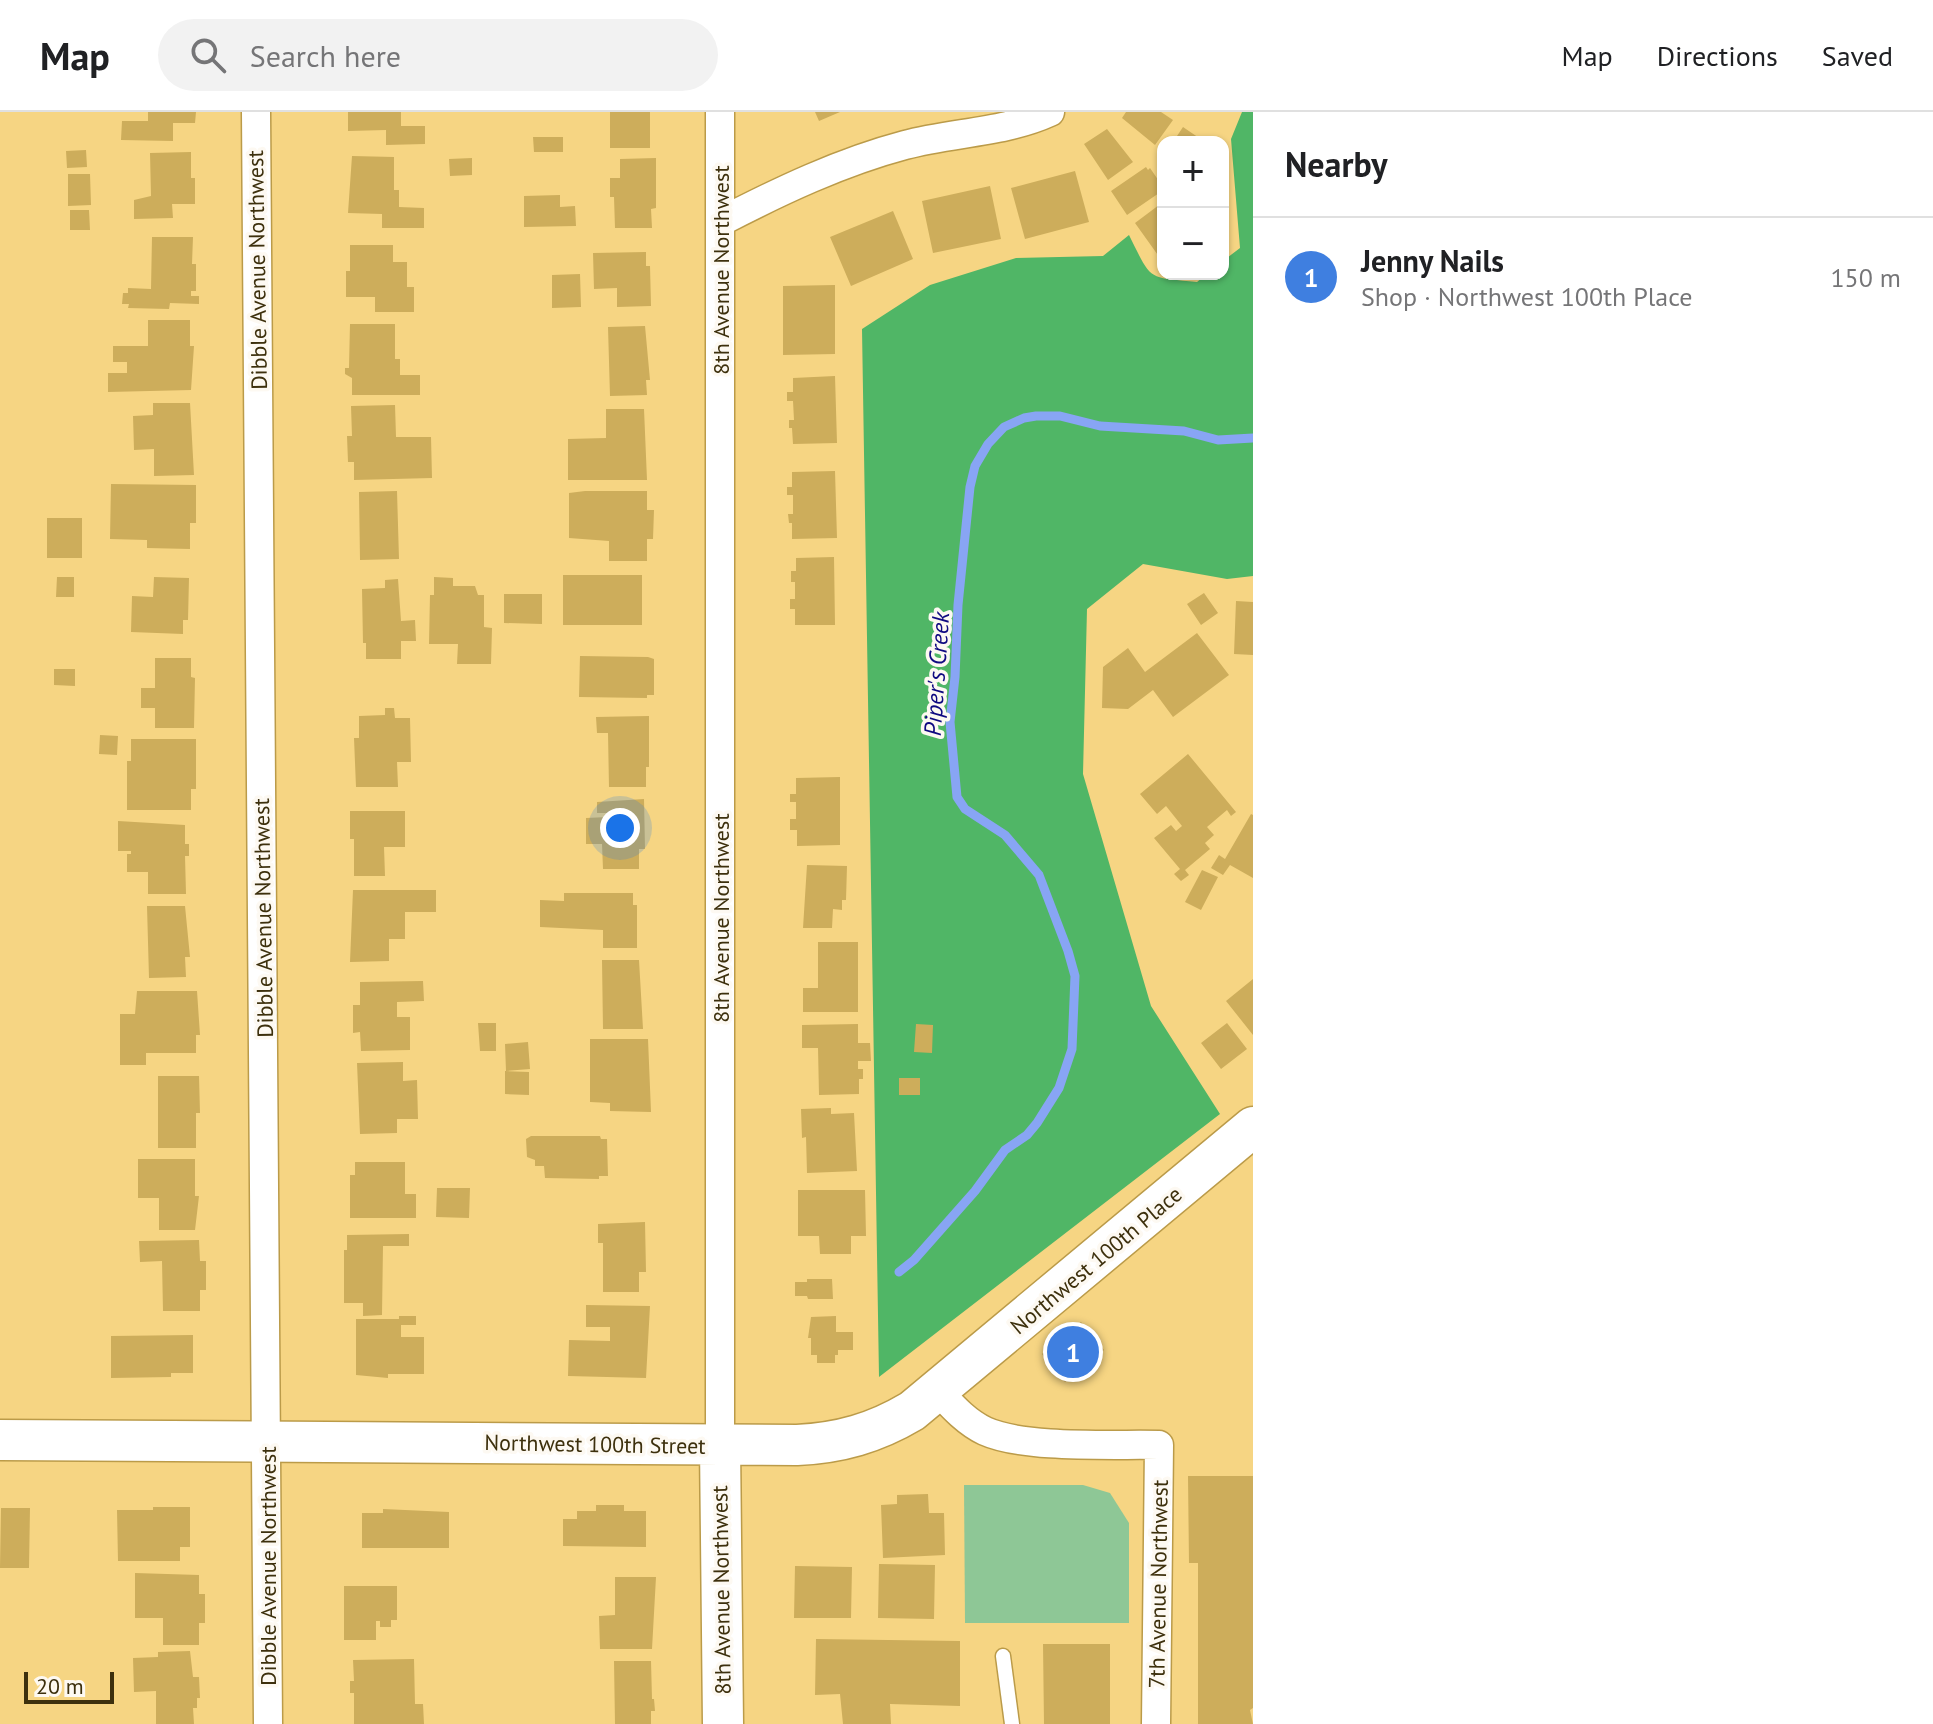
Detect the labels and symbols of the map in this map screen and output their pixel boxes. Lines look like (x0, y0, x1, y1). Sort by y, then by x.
street label: Dibble Avenue Northwest (241, 150, 273, 390)
street label: 8th Avenue Northwest (707, 165, 735, 375)
water label: Piper's Creek (917, 610, 956, 737)
street label: Dibble Avenue Northwest (247, 798, 279, 1038)
your location (600, 808, 640, 848)
street label: 8th Avenue Northwest (707, 813, 735, 1023)
street label: Northwest 100th Place (1004, 1180, 1188, 1340)
pin: 1 (1047, 1322, 1099, 1382)
street label: Northwest 100th Street (484, 1428, 706, 1460)
street label: Dibble Avenue Northwest (254, 1446, 282, 1686)
street label: 7th Avenue Northwest (1142, 1479, 1174, 1689)
street label: 8th Avenue Northwest (705, 1485, 737, 1695)
scale bar (24, 1668, 114, 1704)

